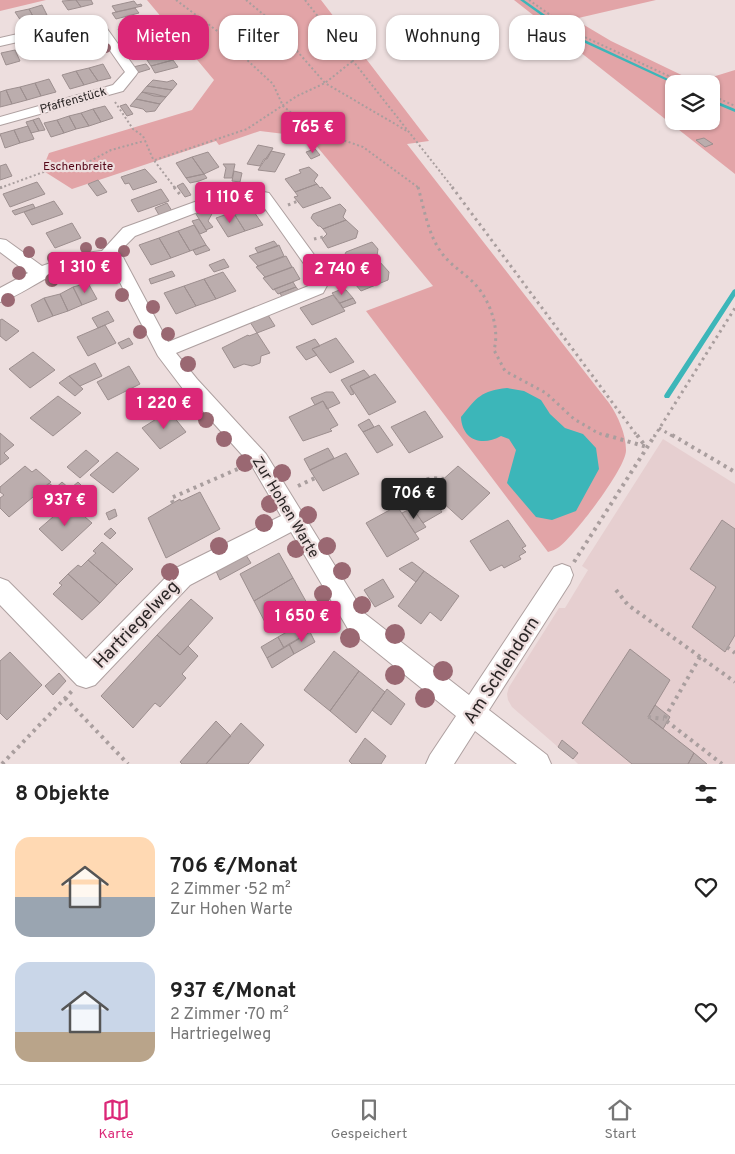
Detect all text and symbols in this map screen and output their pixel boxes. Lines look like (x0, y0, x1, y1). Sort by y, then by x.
chip: Kaufen (15, 15, 108, 60)
chip: Mieten (118, 15, 209, 60)
chip: Filter (219, 15, 298, 60)
chip: Neu (308, 15, 376, 60)
chip: Wohnung (386, 15, 499, 60)
chip: Haus (509, 15, 585, 60)
map controls (665, 75, 720, 130)
button: layers (665, 75, 720, 130)
street label: Pfaffenstück (38, 84, 108, 118)
pin: 765 € (278, 112, 348, 154)
text: 765 € (292, 118, 334, 138)
park label: Eschenbreite (43, 159, 113, 175)
pin: 1 110 € (184, 182, 276, 224)
text: 1 110 € (206, 188, 254, 208)
pin: 1 310 € (39, 252, 131, 294)
pin: 2 740 € (296, 254, 388, 296)
text: 1 310 € (59, 258, 111, 278)
text: 2 740 € (314, 260, 370, 280)
pin: 1 220 € (118, 388, 210, 430)
text: 1 220 € (137, 394, 191, 414)
street label: Zur Hohen Warte (247, 454, 322, 562)
pin: 706 € (379, 478, 449, 520)
pin: 937 € (30, 484, 100, 527)
text: 706 € (392, 484, 436, 504)
text: 937 € (44, 491, 86, 511)
street label: Hartriegelweg (89, 576, 185, 674)
pin: 1 650 € (256, 600, 348, 643)
text: 1 650 € (275, 607, 329, 627)
street label: Am Schlehdorn (459, 613, 545, 729)
icon: filters (692, 780, 720, 808)
text: 8 Objekte (15, 781, 110, 808)
text: 706 €/Monat (170, 853, 298, 880)
icon: home (55, 857, 115, 917)
icon: heart (692, 873, 720, 901)
text: 2 Zimmer · 52 m² (170, 880, 291, 900)
text: Zur Hohen Warte (170, 900, 293, 920)
text: 937 €/Monat (170, 978, 296, 1005)
icon: home (55, 982, 115, 1042)
icon: heart (692, 998, 720, 1026)
text: 2 Zimmer · 70 m² (170, 1005, 289, 1025)
text: Hartriegelweg (170, 1025, 271, 1045)
tab: Karte (99, 1096, 134, 1143)
tab: Gespeichert (331, 1096, 407, 1143)
tab: Start (604, 1096, 636, 1143)

